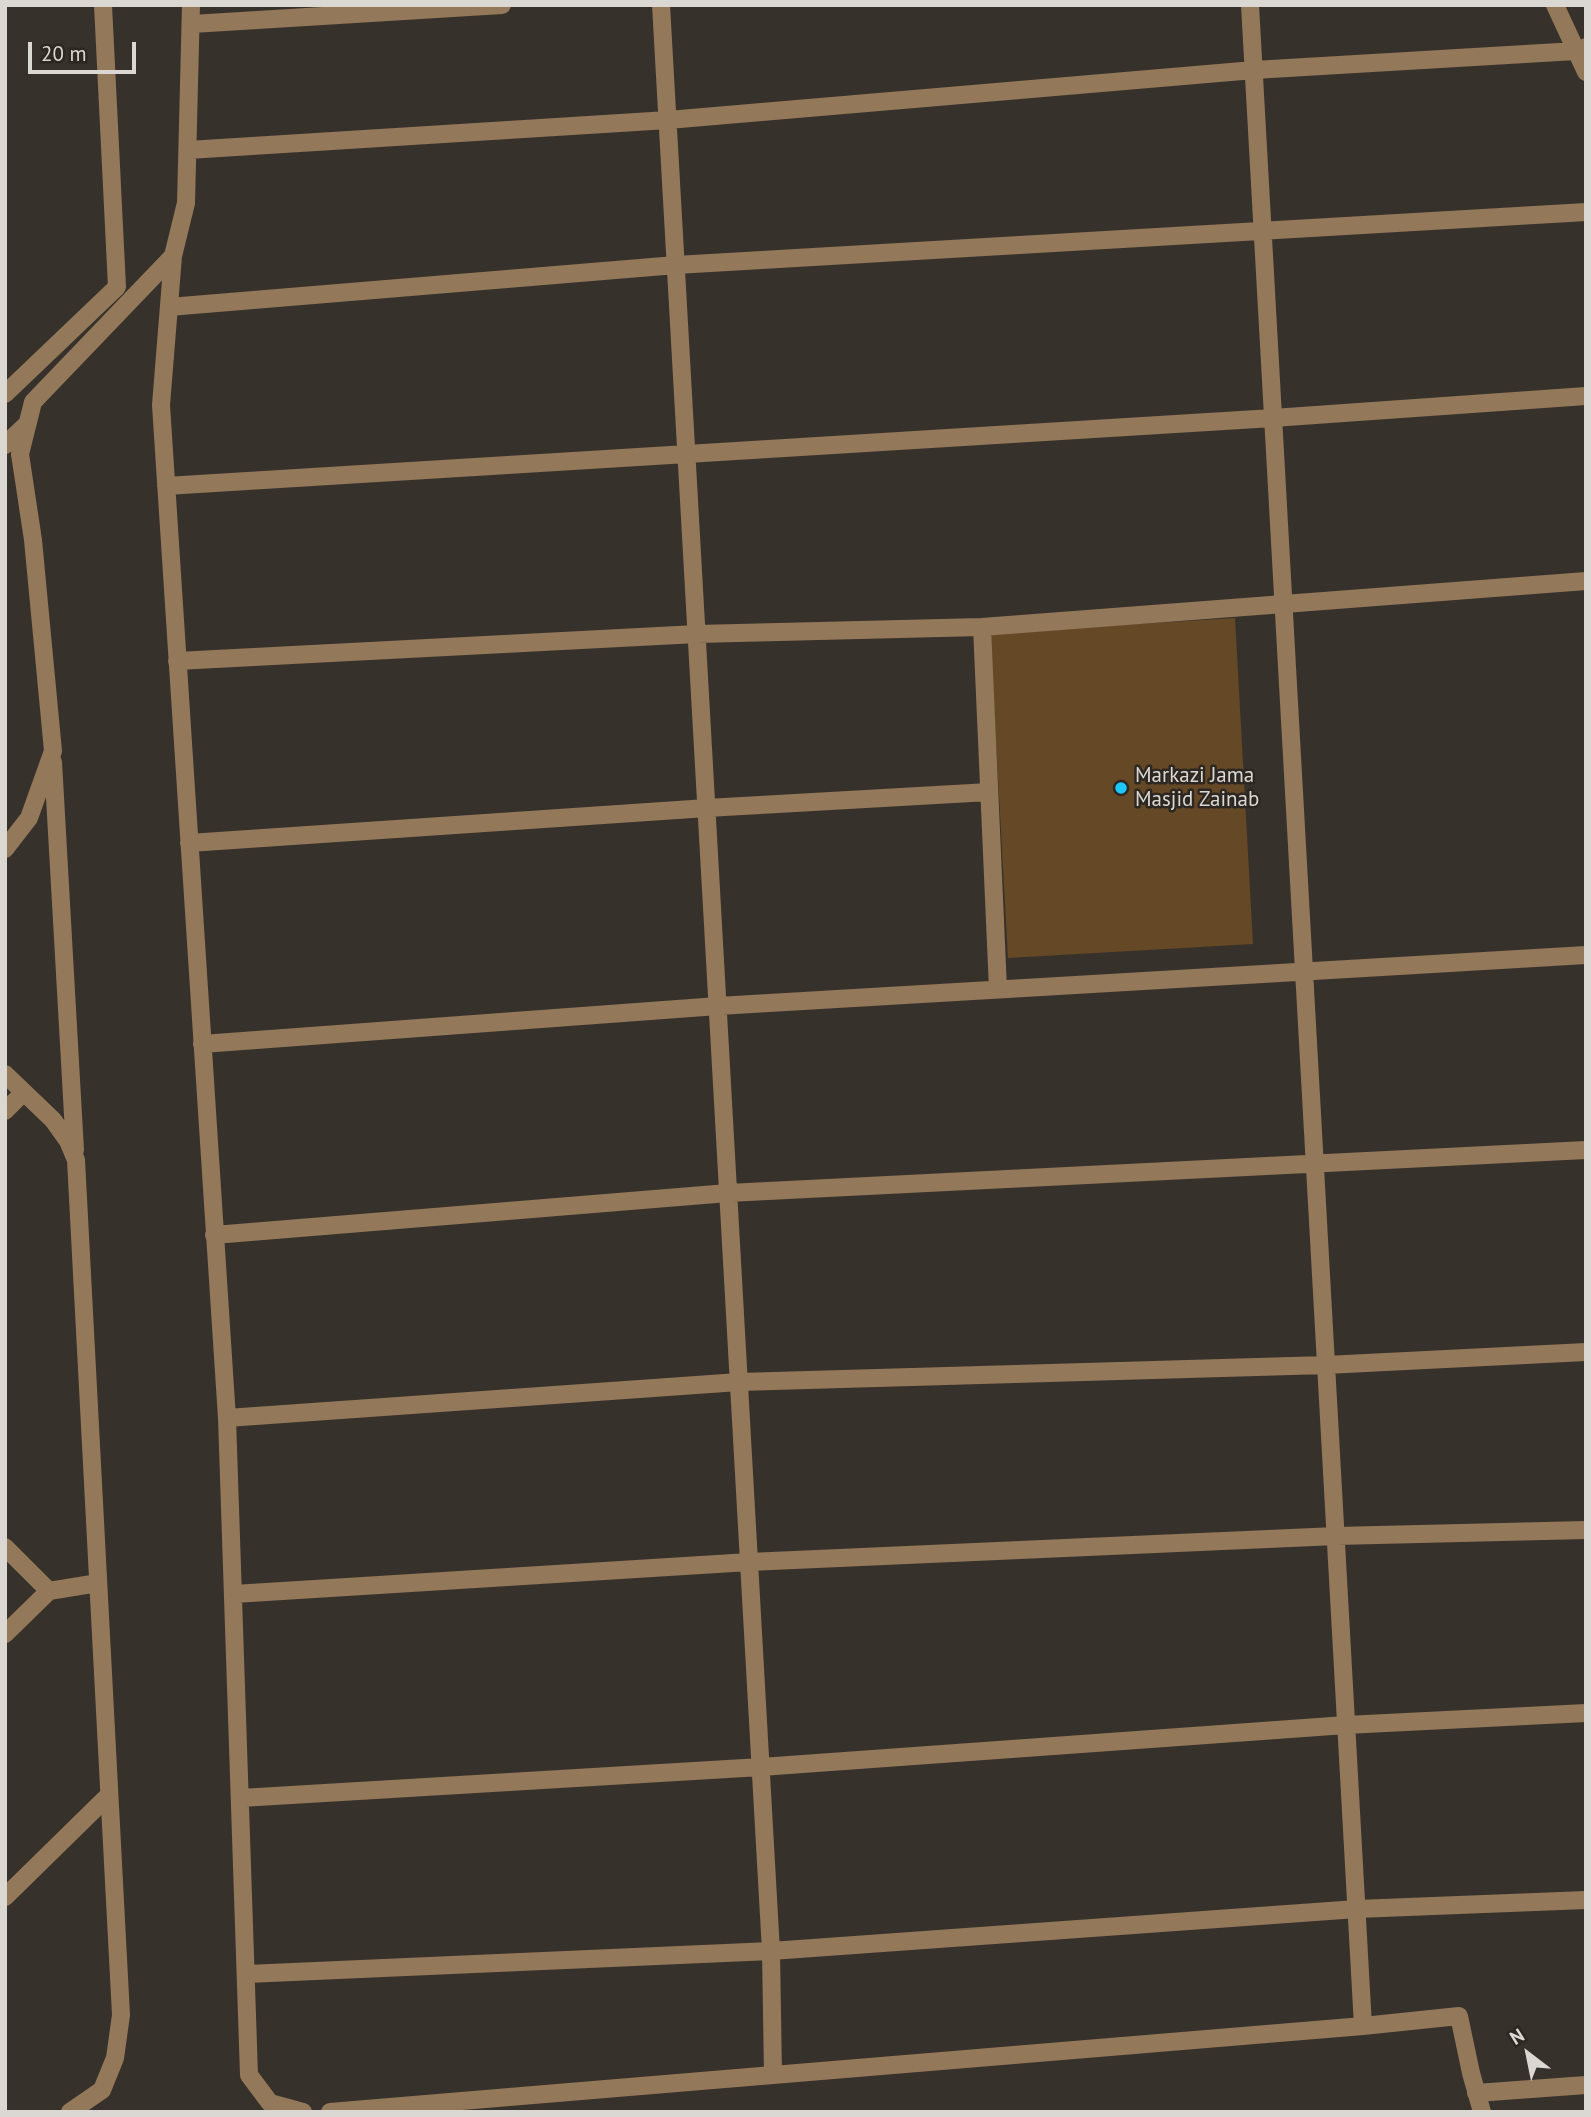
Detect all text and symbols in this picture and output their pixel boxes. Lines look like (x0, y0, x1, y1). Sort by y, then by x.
scale bar (32, 28, 140, 72)
text: 20 m (41, 40, 87, 67)
place label: Markazi Jama Masjid Zainab (1135, 763, 1259, 813)
marker: Markazi Jama Masjid Zainab (1113, 780, 1129, 796)
north arrow (1493, 2019, 1563, 2089)
text: N (1505, 2023, 1529, 2050)

